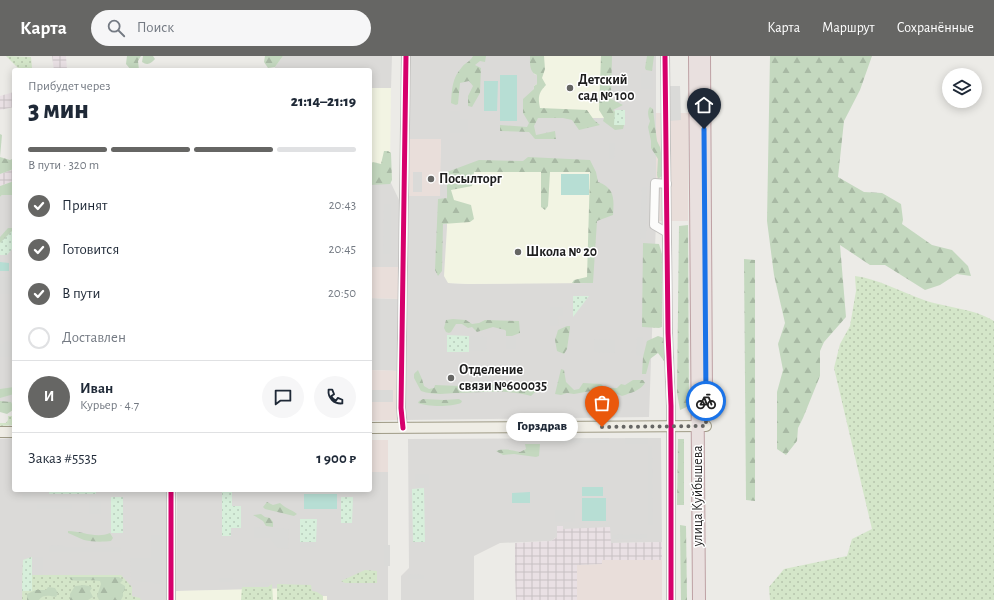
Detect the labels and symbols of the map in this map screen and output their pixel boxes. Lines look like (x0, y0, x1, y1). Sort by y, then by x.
place label: Детский сад № 100 (578, 73, 634, 103)
marker: Детский сад № 100 (565, 83, 575, 93)
pin (687, 88, 721, 129)
place label: Посылторг (439, 172, 503, 186)
marker: Посылторг (426, 174, 436, 184)
place label: Школа № 20 (526, 245, 597, 259)
marker: Школа № 20 (513, 247, 523, 257)
place label: Отделение связи №600035 (459, 363, 547, 393)
marker: Отделение связи №600035 (446, 373, 456, 383)
courier (686, 381, 726, 421)
pin (585, 386, 619, 427)
callout: Горздрав (506, 413, 578, 441)
street label: улица Куйбышева (691, 445, 705, 548)

